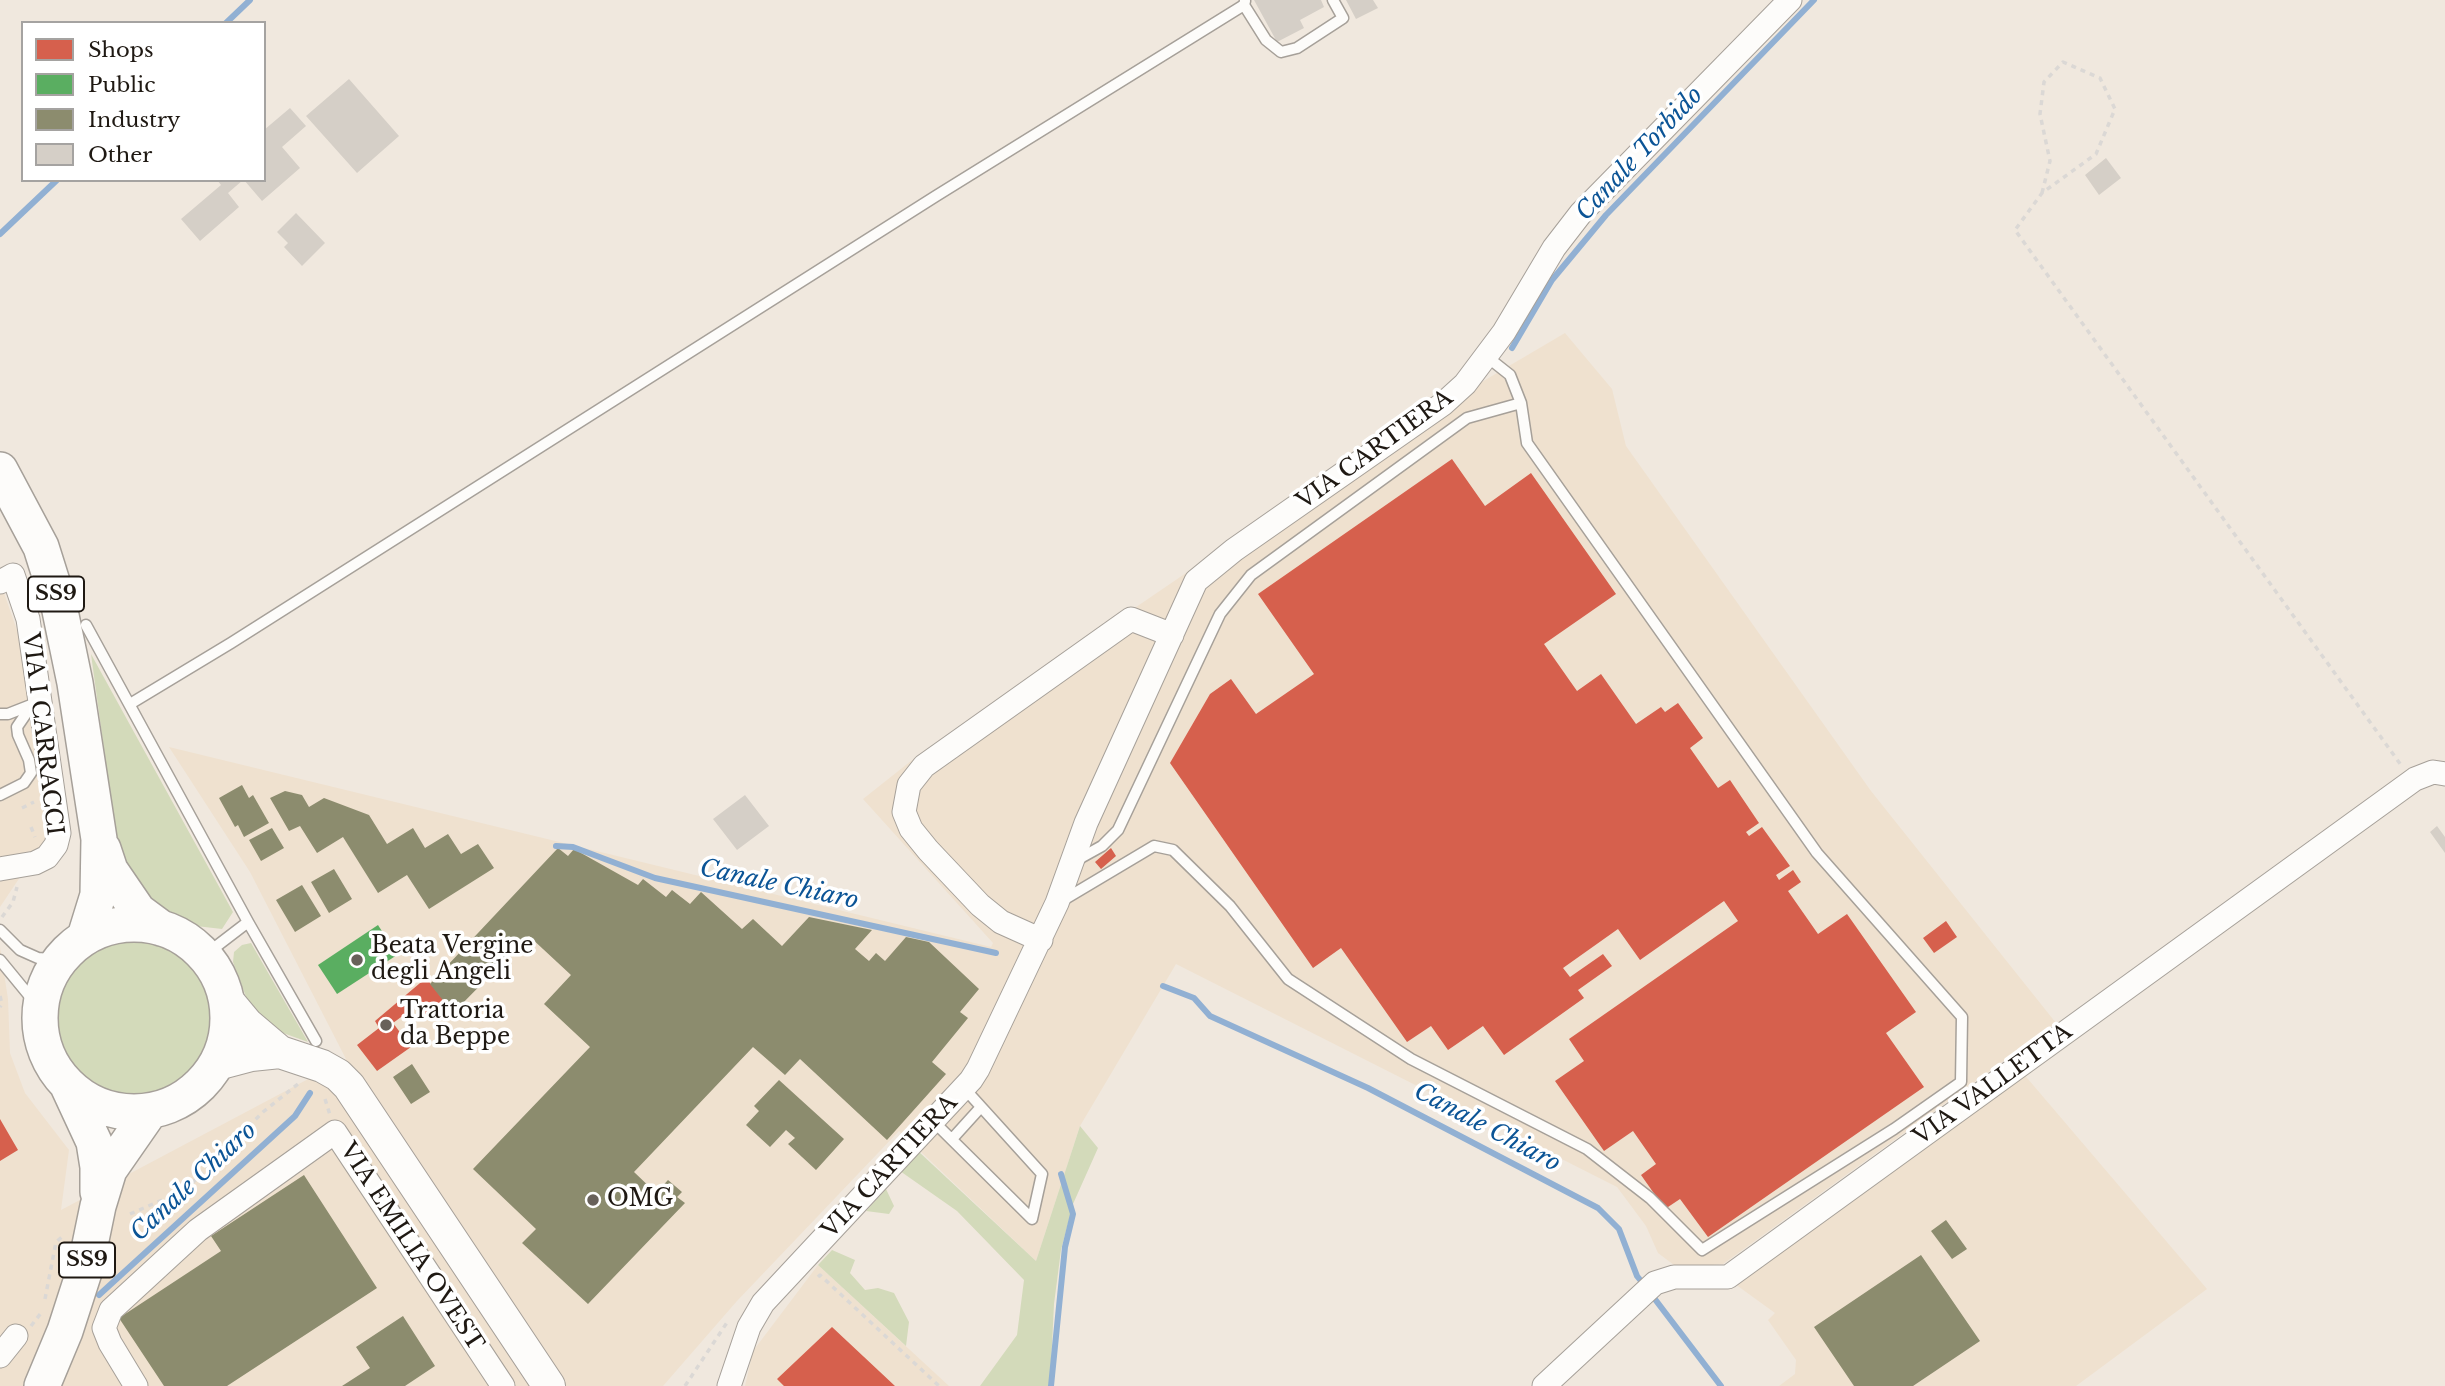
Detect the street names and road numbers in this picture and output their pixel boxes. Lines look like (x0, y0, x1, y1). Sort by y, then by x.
street label: VIA CARTIERA (1292, 384, 1458, 516)
road number: SS9 (28, 576, 84, 612)
street label: VIA I CARRACCI (16, 631, 68, 837)
street label: VIA VALLETTA (1908, 1018, 2078, 1152)
street label: VIA CARTIERA (816, 1089, 964, 1245)
street label: VIA EMILIA OVEST (333, 1138, 489, 1356)
road number: SS9 (59, 1242, 115, 1278)

